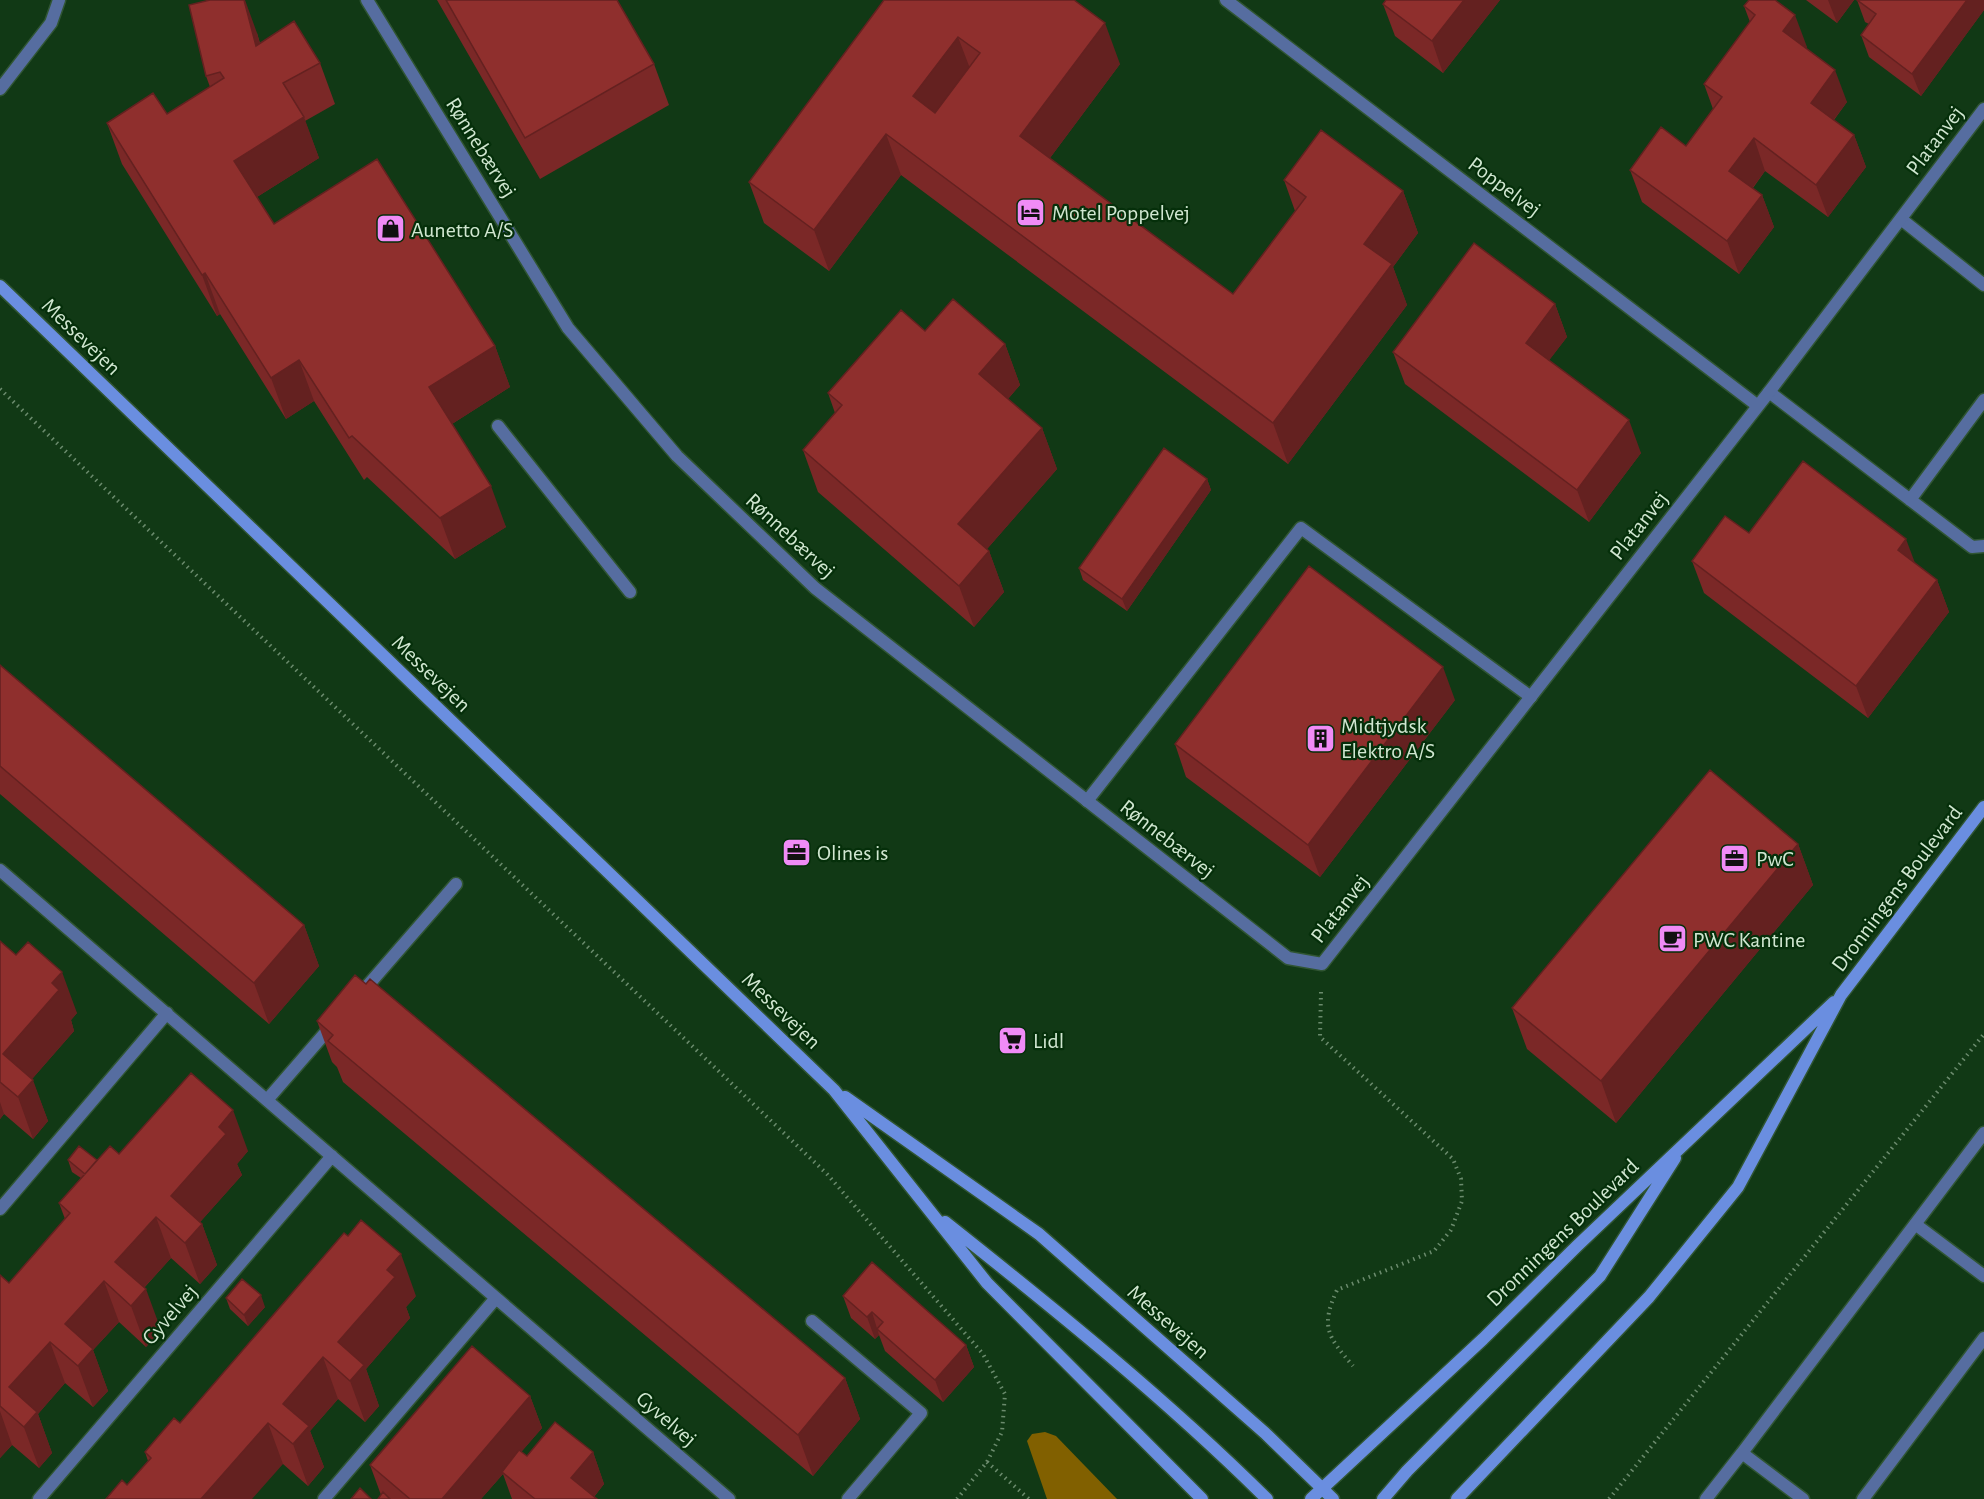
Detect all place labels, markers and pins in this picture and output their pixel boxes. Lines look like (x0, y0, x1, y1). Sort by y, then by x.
hotel icon: Motel Poppelvej (1015, 196, 1047, 228)
place label: Motel Poppelvej (1052, 202, 1190, 224)
shop icon: Aunetto A/S (374, 213, 406, 245)
place label: Aunetto A/S (411, 219, 513, 241)
place label: Midtjydsk Elektro A/S (1341, 715, 1435, 762)
building icon: Midtjydsk Elektro A/S (1304, 722, 1336, 754)
office icon: Olines is (780, 836, 812, 868)
place label: Olines is (817, 842, 888, 864)
office icon: PwC (1719, 842, 1751, 874)
place label: PwC (1756, 848, 1794, 870)
cafe icon: PWC Kantine (1656, 923, 1688, 955)
place label: PWC Kantine (1693, 929, 1805, 951)
supermarket icon: Lidl (996, 1024, 1028, 1056)
place label: Lidl (1033, 1030, 1064, 1052)

